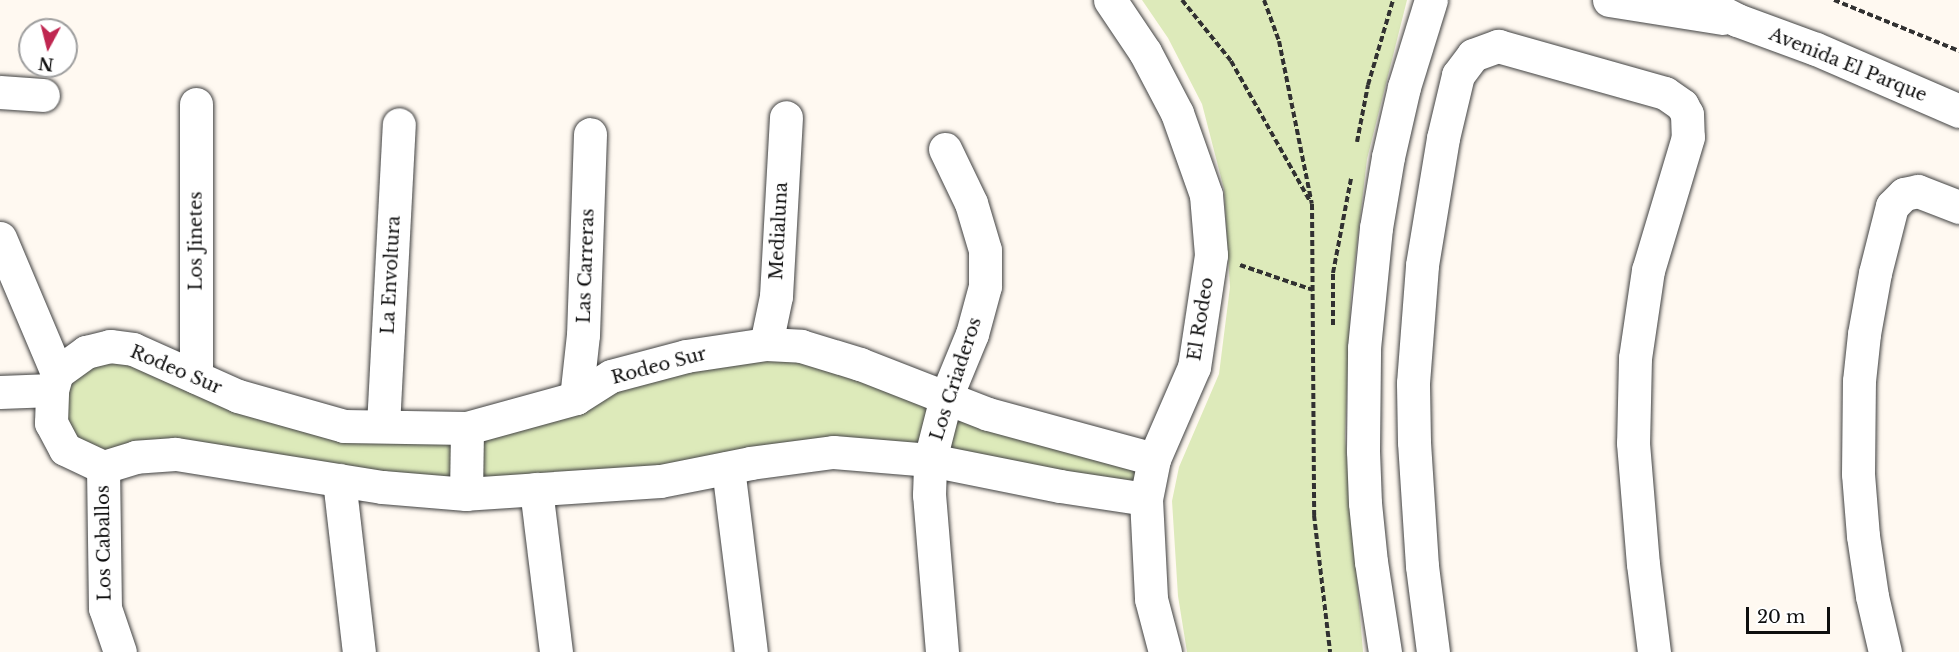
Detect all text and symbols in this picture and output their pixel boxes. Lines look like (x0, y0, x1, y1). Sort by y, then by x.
north arrow (18, 18, 78, 78)
street label: Avenida El Parque (1766, 23, 1930, 107)
text: N (37, 53, 55, 75)
street label: Medialuna (766, 181, 792, 281)
street label: Los Jinetes (185, 191, 207, 291)
street label: Las Carreras (573, 208, 599, 324)
street label: La Envoltura (377, 215, 405, 335)
street label: El Rodeo (1184, 276, 1218, 362)
street label: Los Criaderos (926, 315, 986, 443)
street label: Rodeo Sur (127, 341, 225, 399)
street label: Rodeo Sur (609, 343, 709, 389)
street label: Los Caballos (92, 485, 116, 601)
scale bar (1749, 595, 1833, 633)
text: 20 m (1757, 606, 1805, 628)

